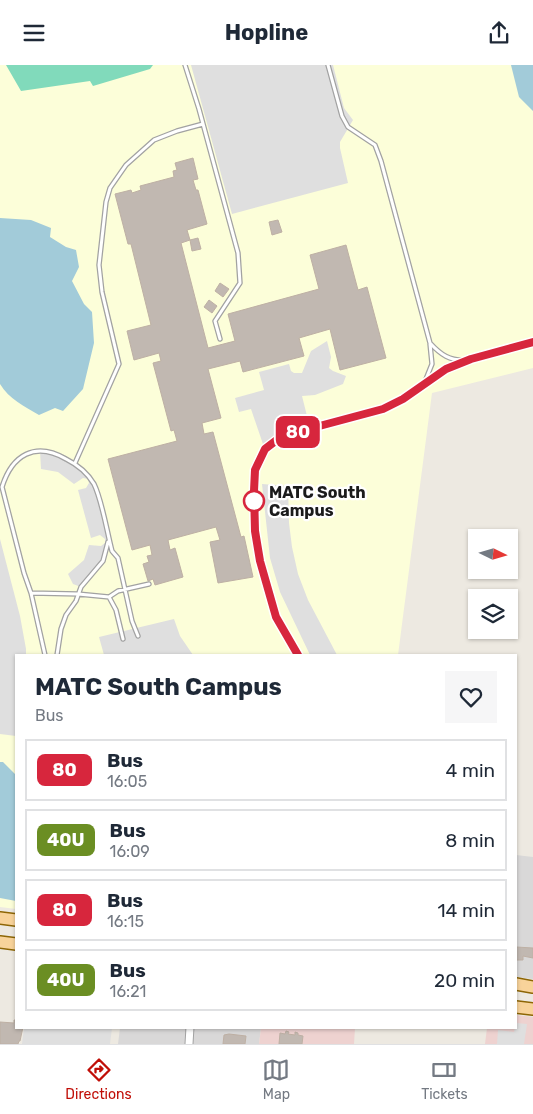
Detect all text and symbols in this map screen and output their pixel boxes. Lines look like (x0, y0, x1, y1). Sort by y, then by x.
icon: menu (20, 19, 48, 47)
text: Hopline (225, 19, 308, 46)
icon: share (485, 19, 513, 47)
line badge: 80 (276, 416, 320, 448)
text: 80 (286, 421, 310, 443)
place label: MATC South Campus (269, 483, 366, 520)
marker: MATC South Campus (243, 490, 265, 512)
north arrow (468, 529, 518, 579)
map controls (468, 529, 518, 639)
button: layers (468, 589, 518, 639)
button: heart (445, 671, 497, 723)
text: MATC South Campus (35, 673, 282, 701)
text: Bus (35, 706, 63, 725)
text: Bus (107, 749, 143, 772)
text: 80 (52, 759, 77, 781)
text: 4 min (446, 759, 495, 782)
text: 16:05 (107, 772, 147, 791)
text: Bus (110, 819, 146, 842)
text: 40U (47, 829, 85, 851)
text: 8 min (445, 829, 495, 852)
text: 16:09 (110, 842, 150, 861)
text: Bus (107, 889, 143, 912)
text: 80 (52, 899, 77, 921)
text: 14 min (437, 899, 495, 922)
text: 16:15 (107, 912, 144, 931)
text: Bus (110, 959, 146, 982)
text: 40U (47, 969, 85, 991)
text: 20 min (434, 969, 495, 992)
text: 16:21 (110, 982, 146, 1001)
tab: Directions (65, 1056, 132, 1103)
tab: Map (262, 1056, 290, 1103)
tab: Tickets (421, 1056, 468, 1103)

